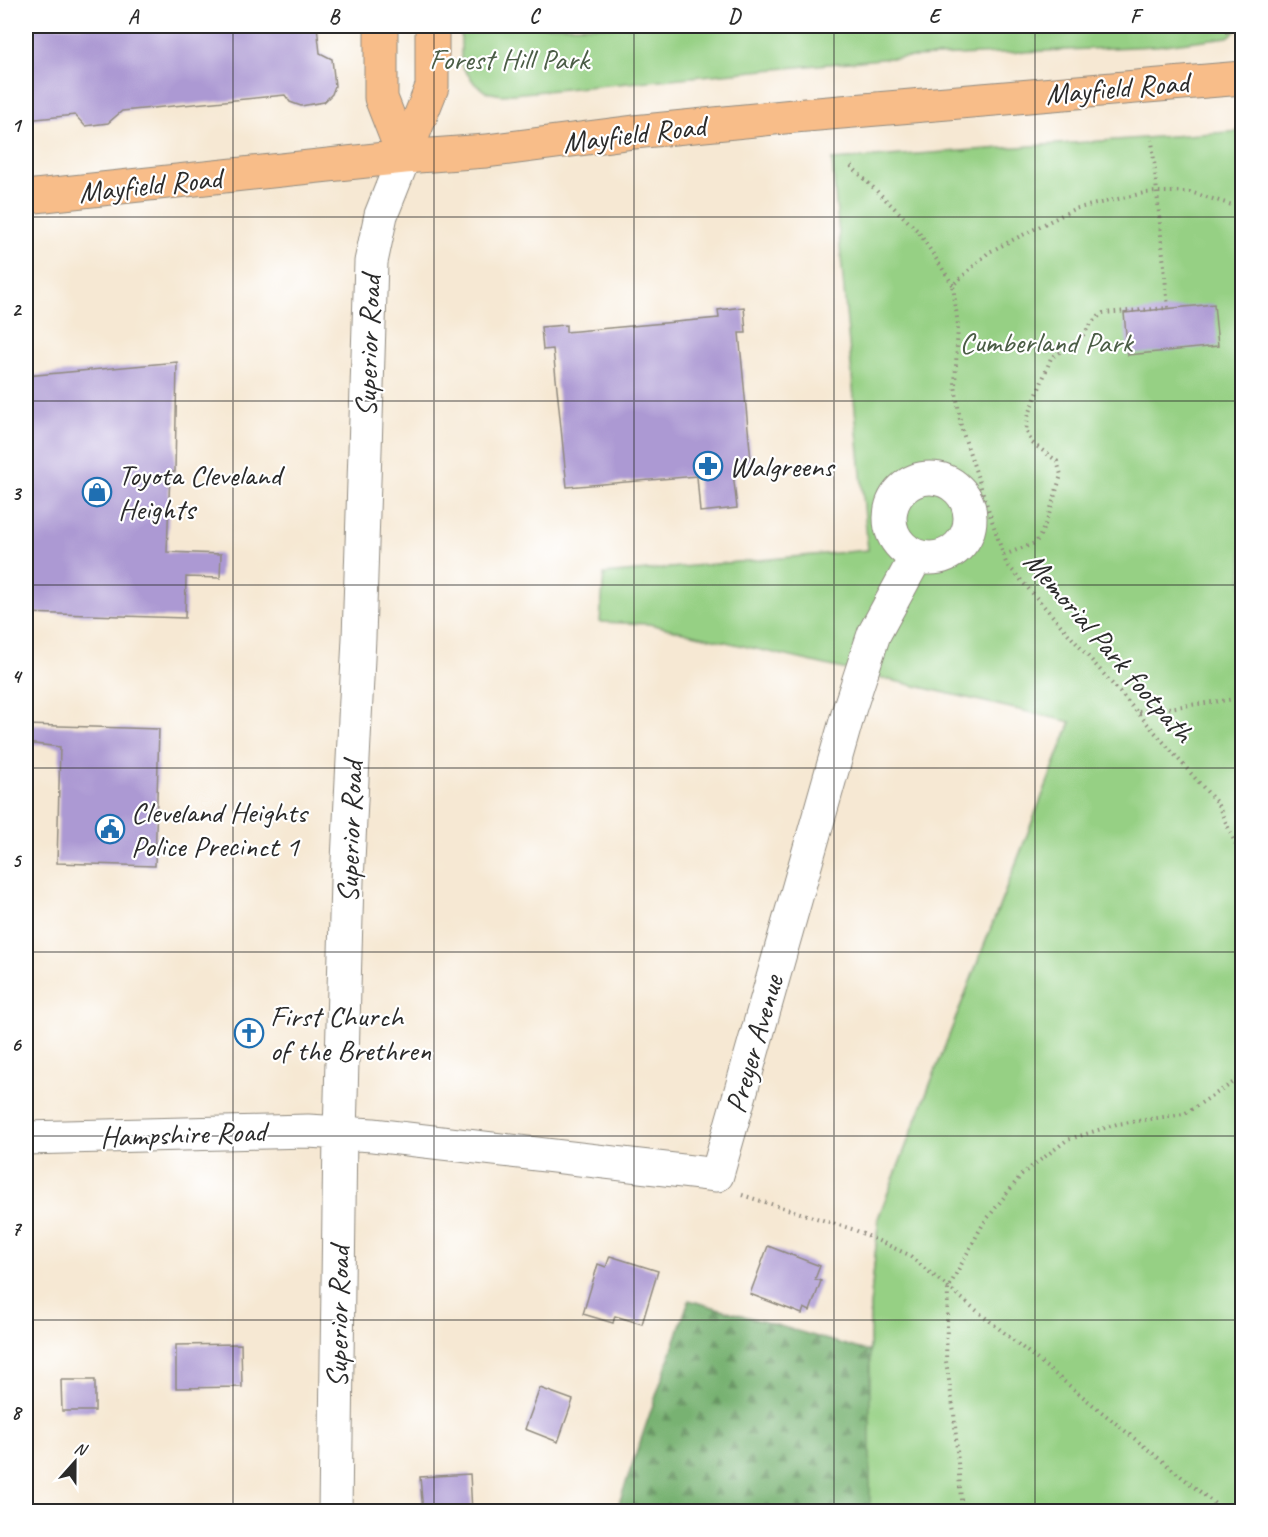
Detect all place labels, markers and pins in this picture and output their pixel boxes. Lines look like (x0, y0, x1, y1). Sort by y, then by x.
place label: Walgreens (729, 447, 836, 485)
pharmacy icon: Walgreens (692, 450, 724, 482)
place label: Toyota Cleveland Heights (118, 456, 285, 528)
shop icon: Toyota Cleveland Heights (81, 476, 113, 508)
place label: Cleveland Heights Police Precinct 1 (131, 793, 309, 865)
public building icon: Cleveland Heights Police Precinct 1 (94, 813, 126, 845)
place label: First Church of the Brethren (270, 997, 431, 1069)
church icon: First Church of the Brethren (233, 1017, 265, 1049)

